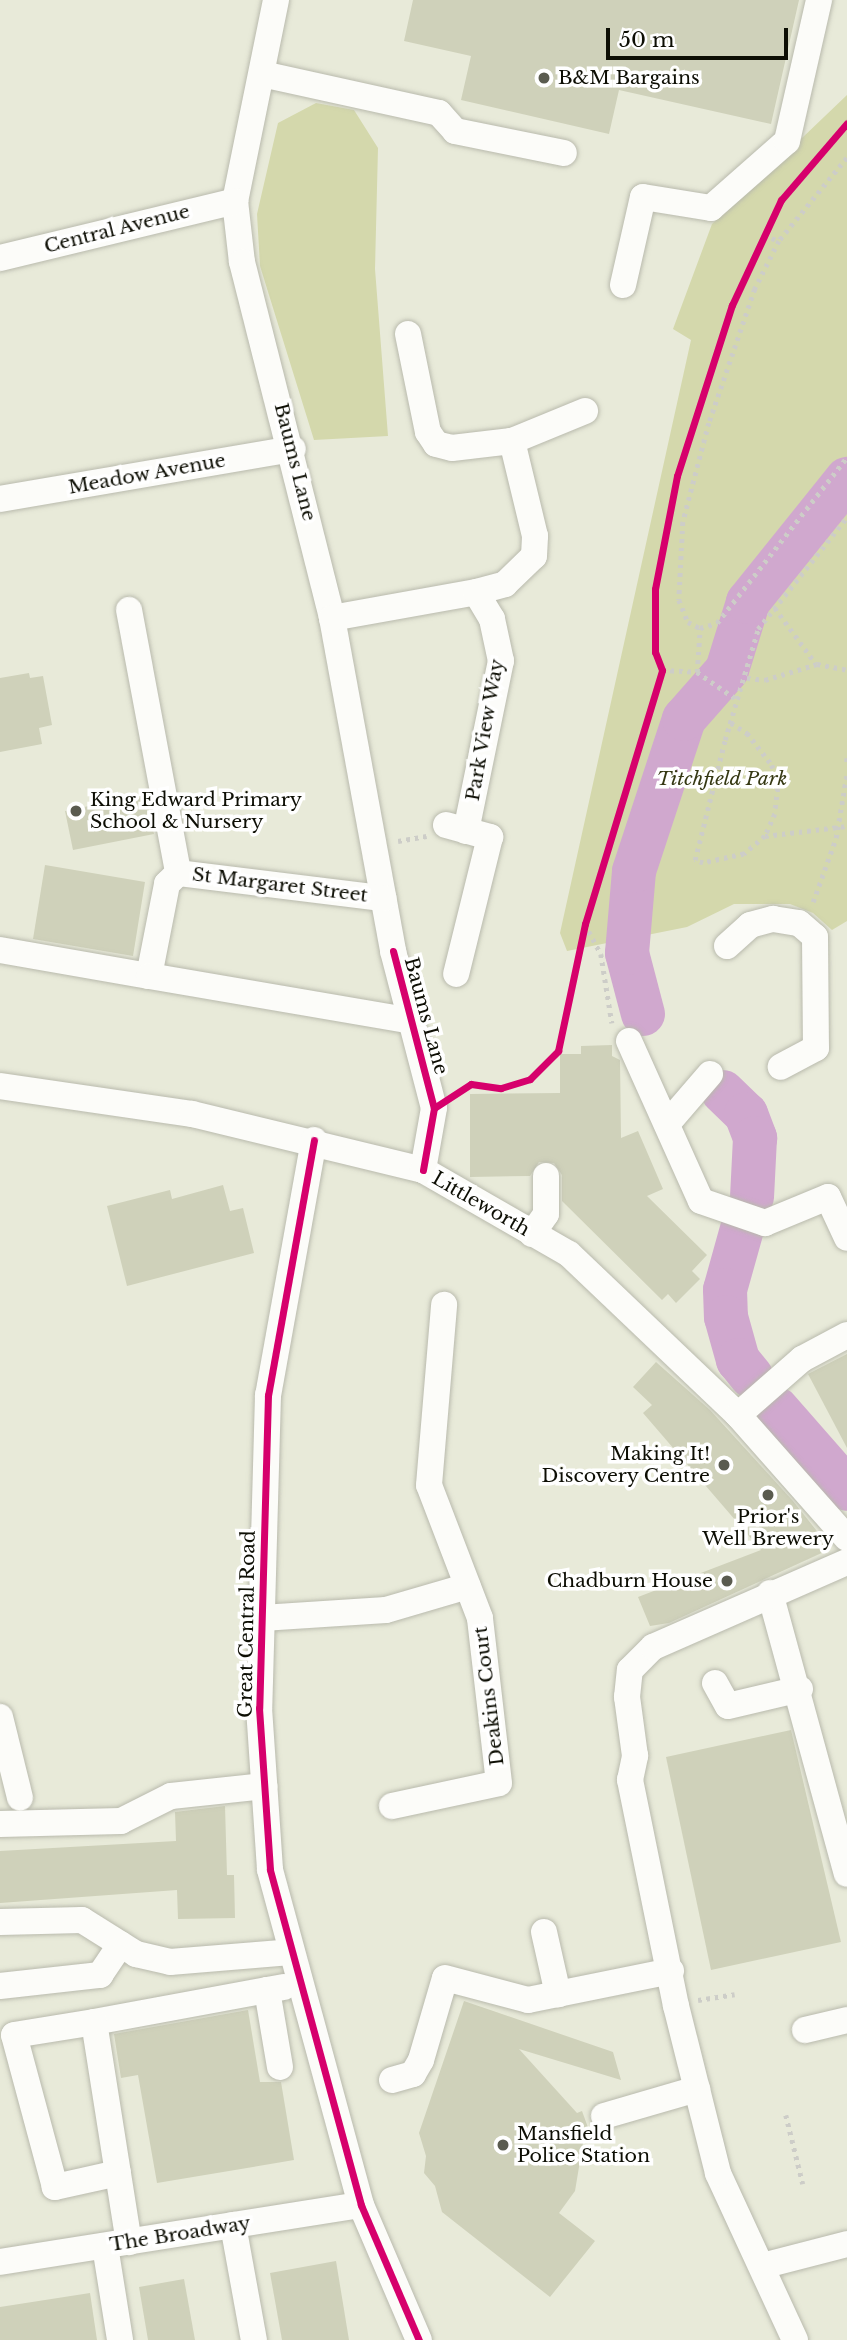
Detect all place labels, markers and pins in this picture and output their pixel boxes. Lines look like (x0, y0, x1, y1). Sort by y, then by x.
place label: B&M Bargains (558, 67, 700, 89)
marker: B&M Bargains (536, 70, 552, 86)
place label: King Edward Primary School & Nursery (90, 789, 302, 833)
marker: King Edward Primary School & Nursery (68, 803, 84, 819)
place label: Making It! Discovery Centre (541, 1443, 710, 1487)
marker: Making It! Discovery Centre (716, 1457, 732, 1473)
marker: Prior's Well Brewery (760, 1487, 776, 1503)
place label: Prior's Well Brewery (702, 1506, 834, 1550)
place label: Chadburn House (547, 1570, 713, 1592)
marker: Chadburn House (719, 1573, 735, 1589)
place label: Mansfield Police Station (517, 2123, 650, 2167)
marker: Mansfield Police Station (495, 2137, 511, 2153)

